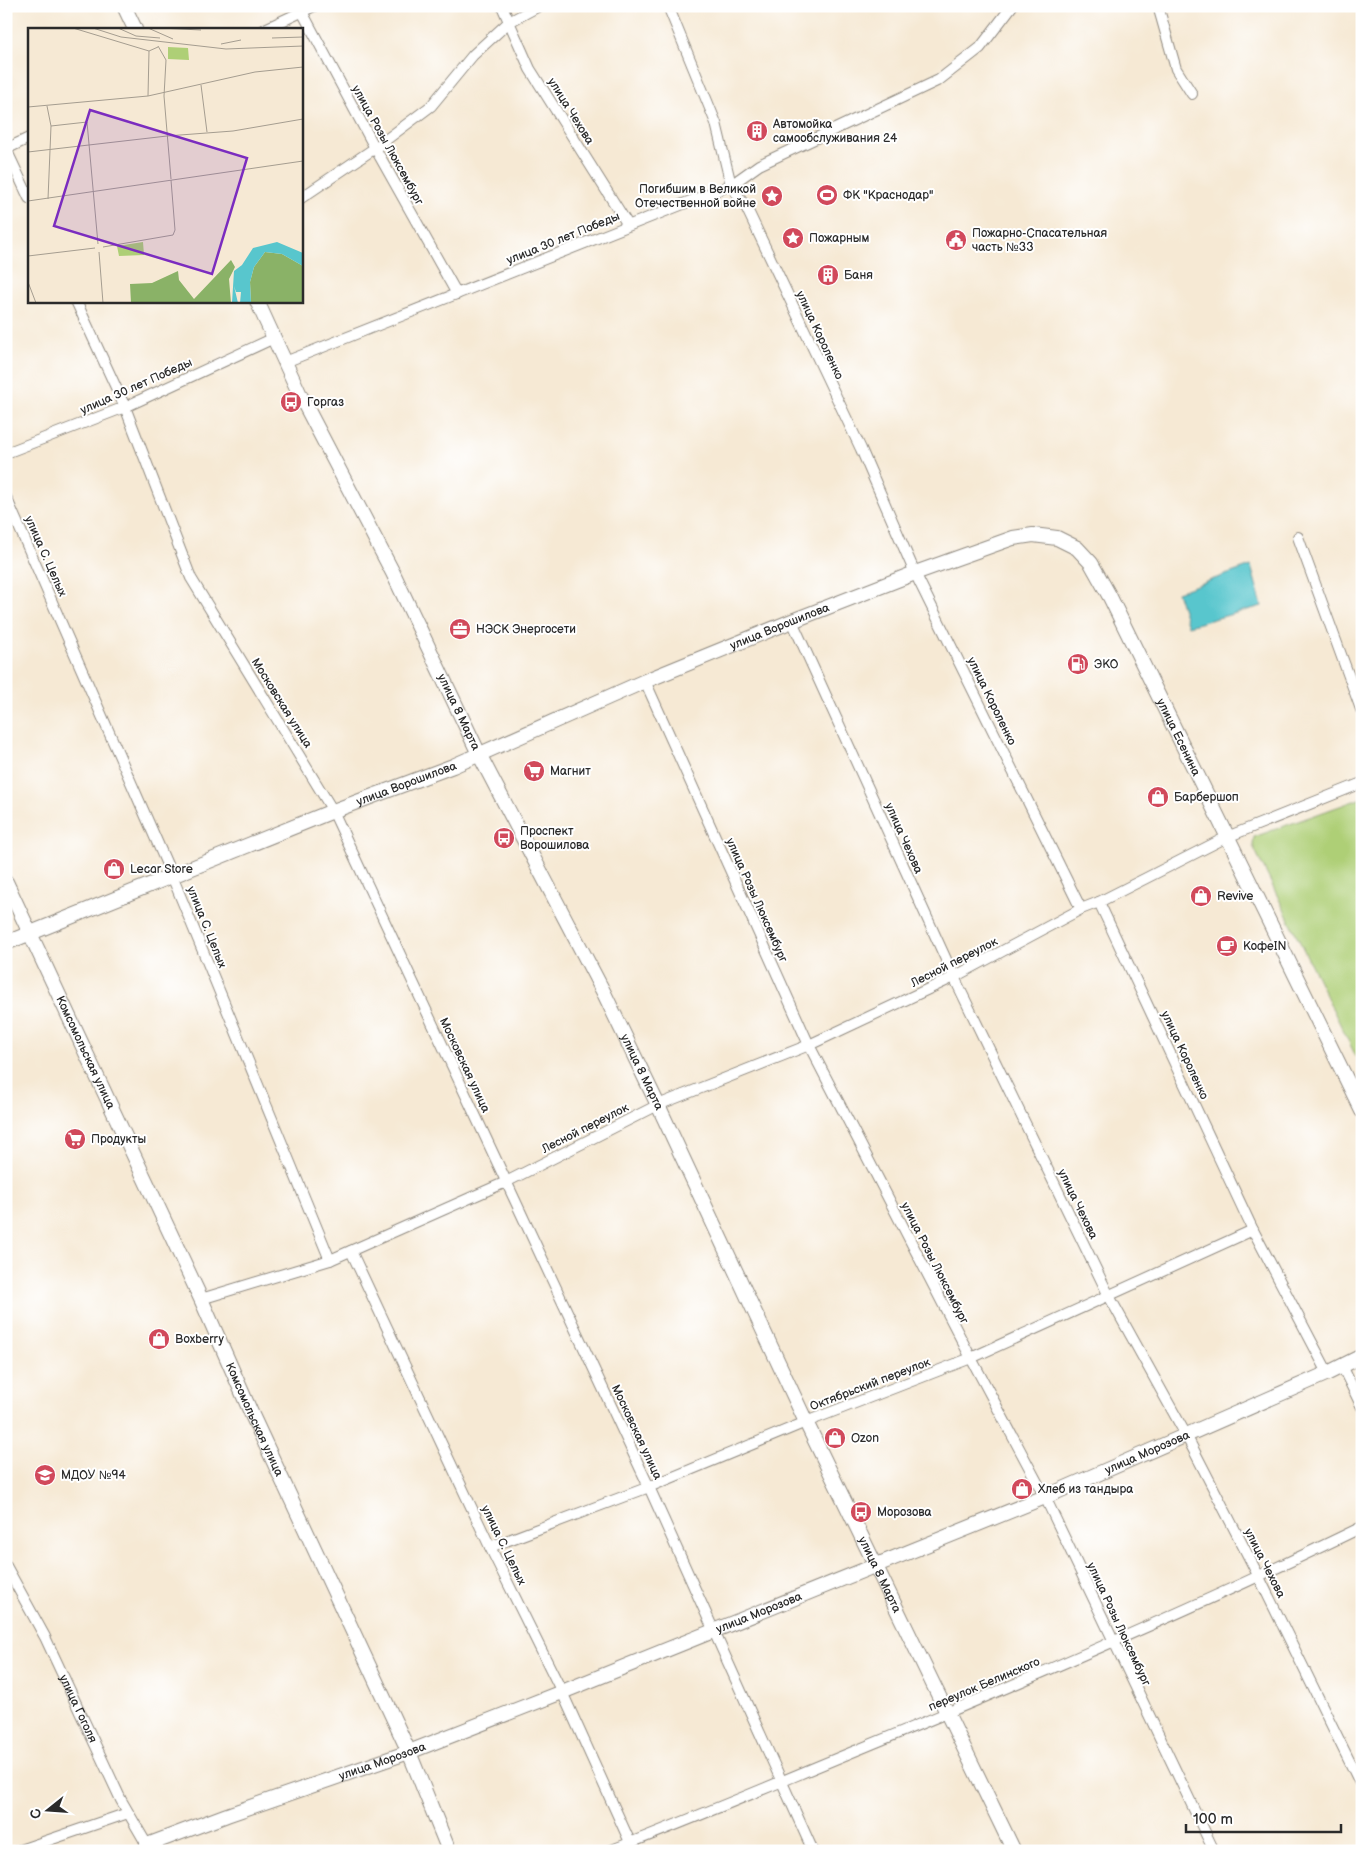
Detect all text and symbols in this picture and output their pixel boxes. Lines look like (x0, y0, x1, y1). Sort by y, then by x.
inset map (28, 28, 302, 302)
street label: улица Чехова (544, 75, 597, 147)
street label: улица Розы Люксембург (348, 83, 427, 208)
place label: Автомойка самообслуживания 24 (772, 117, 898, 146)
building icon: Автомойка самообслуживания 24 (745, 119, 769, 143)
place label: Погибшим в Великой Отечественной войне (635, 182, 756, 211)
sports icon: ФК "Краснодар" (815, 183, 839, 207)
place icon: Погибшим в Великой Отечественной войне (760, 184, 784, 208)
place label: ФК "Краснодар" (843, 188, 934, 203)
street label: улица 30 лет Победы (504, 209, 622, 268)
place icon: Пожарным (781, 226, 805, 250)
place label: Пожарно-Спасательная часть №33 (972, 226, 1108, 255)
public building icon: Пожарно-Спасательная часть №33 (944, 228, 968, 252)
place label: Пожарным (809, 231, 869, 246)
building icon: Баня (816, 263, 840, 287)
place label: Баня (844, 268, 873, 283)
street label: улица Короленко (792, 288, 847, 382)
street label: улица 30 лет Победы (78, 355, 194, 418)
bus stop icon: Горгаз (279, 390, 303, 414)
place label: Горгаз (307, 395, 344, 410)
street label: улица С. Целых (21, 513, 70, 599)
street label: улица Ворошилова (728, 600, 832, 654)
office icon: НЭСК Энергосети (448, 617, 472, 641)
place label: НЭСК Энергосети (476, 622, 576, 637)
fuel station icon: ЭКО (1066, 652, 1090, 676)
street label: улица Короленко (964, 655, 1019, 748)
street label: Московская улица (248, 656, 315, 751)
place label: ЭКО (1094, 657, 1119, 672)
street label: улица 8 Марта (434, 671, 483, 753)
street label: улица Есенина (1153, 696, 1204, 779)
street label: улица Ворошилова (354, 758, 459, 810)
supermarket icon: Магнит (522, 759, 546, 783)
place label: Магнит (550, 764, 591, 779)
shop icon: Барбершоп (1146, 785, 1170, 809)
place label: Барбершоп (1174, 790, 1239, 805)
street label: улица Чехова (881, 800, 926, 876)
place label: Проспект Ворошилова (520, 824, 589, 853)
bus stop icon: Проспект Ворошилова (492, 826, 516, 850)
street label: улица Розы Люксембург (722, 836, 791, 965)
shop icon: Lecar Store (102, 857, 126, 881)
place label: Lecar Store (130, 862, 193, 877)
street label: улица С. Целых (183, 884, 230, 971)
shop icon: Revive (1189, 884, 1213, 908)
place label: Revive (1217, 889, 1253, 904)
street label: Лесной переулок (907, 934, 1001, 991)
cafe icon: КофеIN (1215, 934, 1239, 958)
place label: КофеIN (1243, 939, 1286, 954)
street label: Комсомольская улица (52, 993, 118, 1112)
street label: улица Короленко (1157, 1008, 1212, 1102)
street label: Московская улица (436, 1015, 493, 1115)
street label: улица 8 Марта (617, 1032, 666, 1113)
street label: Лесной переулок (538, 1100, 632, 1157)
supermarket icon: Продукты (63, 1127, 87, 1151)
place label: Продукты (91, 1132, 146, 1147)
street label: улица Чехова (1054, 1167, 1101, 1242)
street label: улица Розы Люксембург (897, 1200, 972, 1327)
shop icon: Boxberry (147, 1327, 171, 1351)
place label: Boxberry (175, 1332, 224, 1347)
street label: Октябрьский переулок (808, 1354, 933, 1414)
street label: Комсомольская улица (222, 1360, 286, 1479)
street label: Московская улица (608, 1382, 665, 1482)
shop icon: Ozon (823, 1426, 847, 1450)
street label: улица Морозова (1102, 1428, 1192, 1478)
place label: Ozon (851, 1431, 879, 1446)
school or university icon: МДОУ №94 (33, 1463, 57, 1487)
place label: МДОУ №94 (61, 1468, 126, 1483)
shop icon: Хлеб из тандыра (1010, 1477, 1034, 1501)
place label: Хлеб из тандыра (1038, 1482, 1133, 1497)
bus stop icon: Морозова (849, 1500, 873, 1524)
street label: улица С. Целых (478, 1503, 530, 1588)
place label: Морозова (877, 1505, 932, 1520)
street label: улица Чехова (1241, 1526, 1288, 1601)
street label: улица 8 Марта (855, 1534, 904, 1615)
street label: улица Розы Люксембург (1083, 1560, 1154, 1689)
street label: улица Морозова (714, 1589, 804, 1637)
street label: переулок Белинского (926, 1654, 1042, 1715)
street label: улица Гоголя (56, 1672, 100, 1746)
street label: улица Морозова (337, 1739, 428, 1784)
north arrow (22, 1784, 72, 1834)
scale bar (1186, 1802, 1340, 1834)
text: С (26, 1806, 46, 1821)
text: 100 m (1193, 1810, 1233, 1829)

